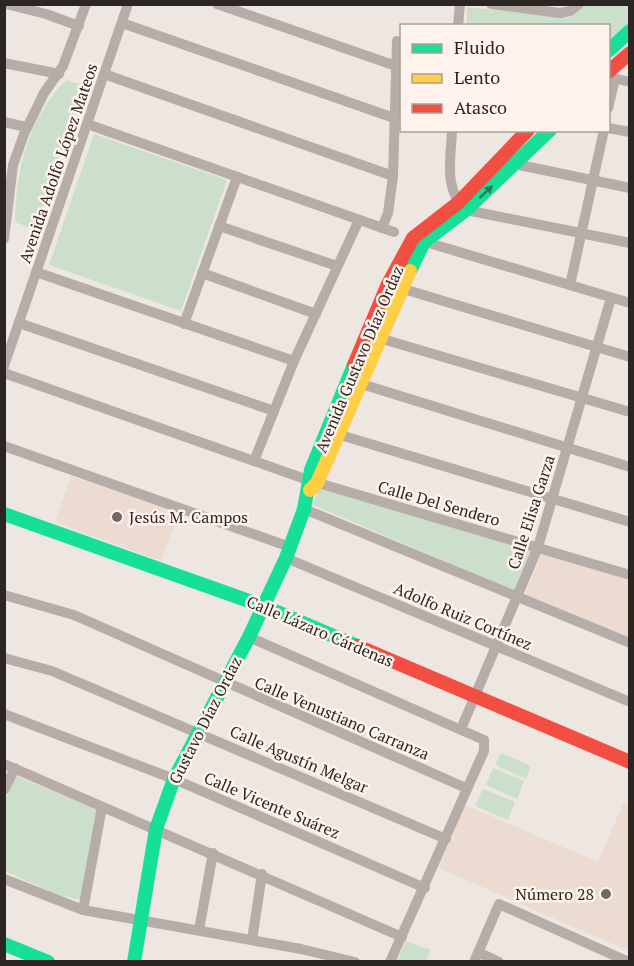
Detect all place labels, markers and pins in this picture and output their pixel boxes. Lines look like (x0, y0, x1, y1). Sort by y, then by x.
place label: Jesús M. Campos (129, 506, 248, 528)
marker: Jesús M. Campos (110, 510, 124, 524)
place label: Número 28 (515, 883, 594, 905)
marker: Número 28 (599, 887, 613, 901)

